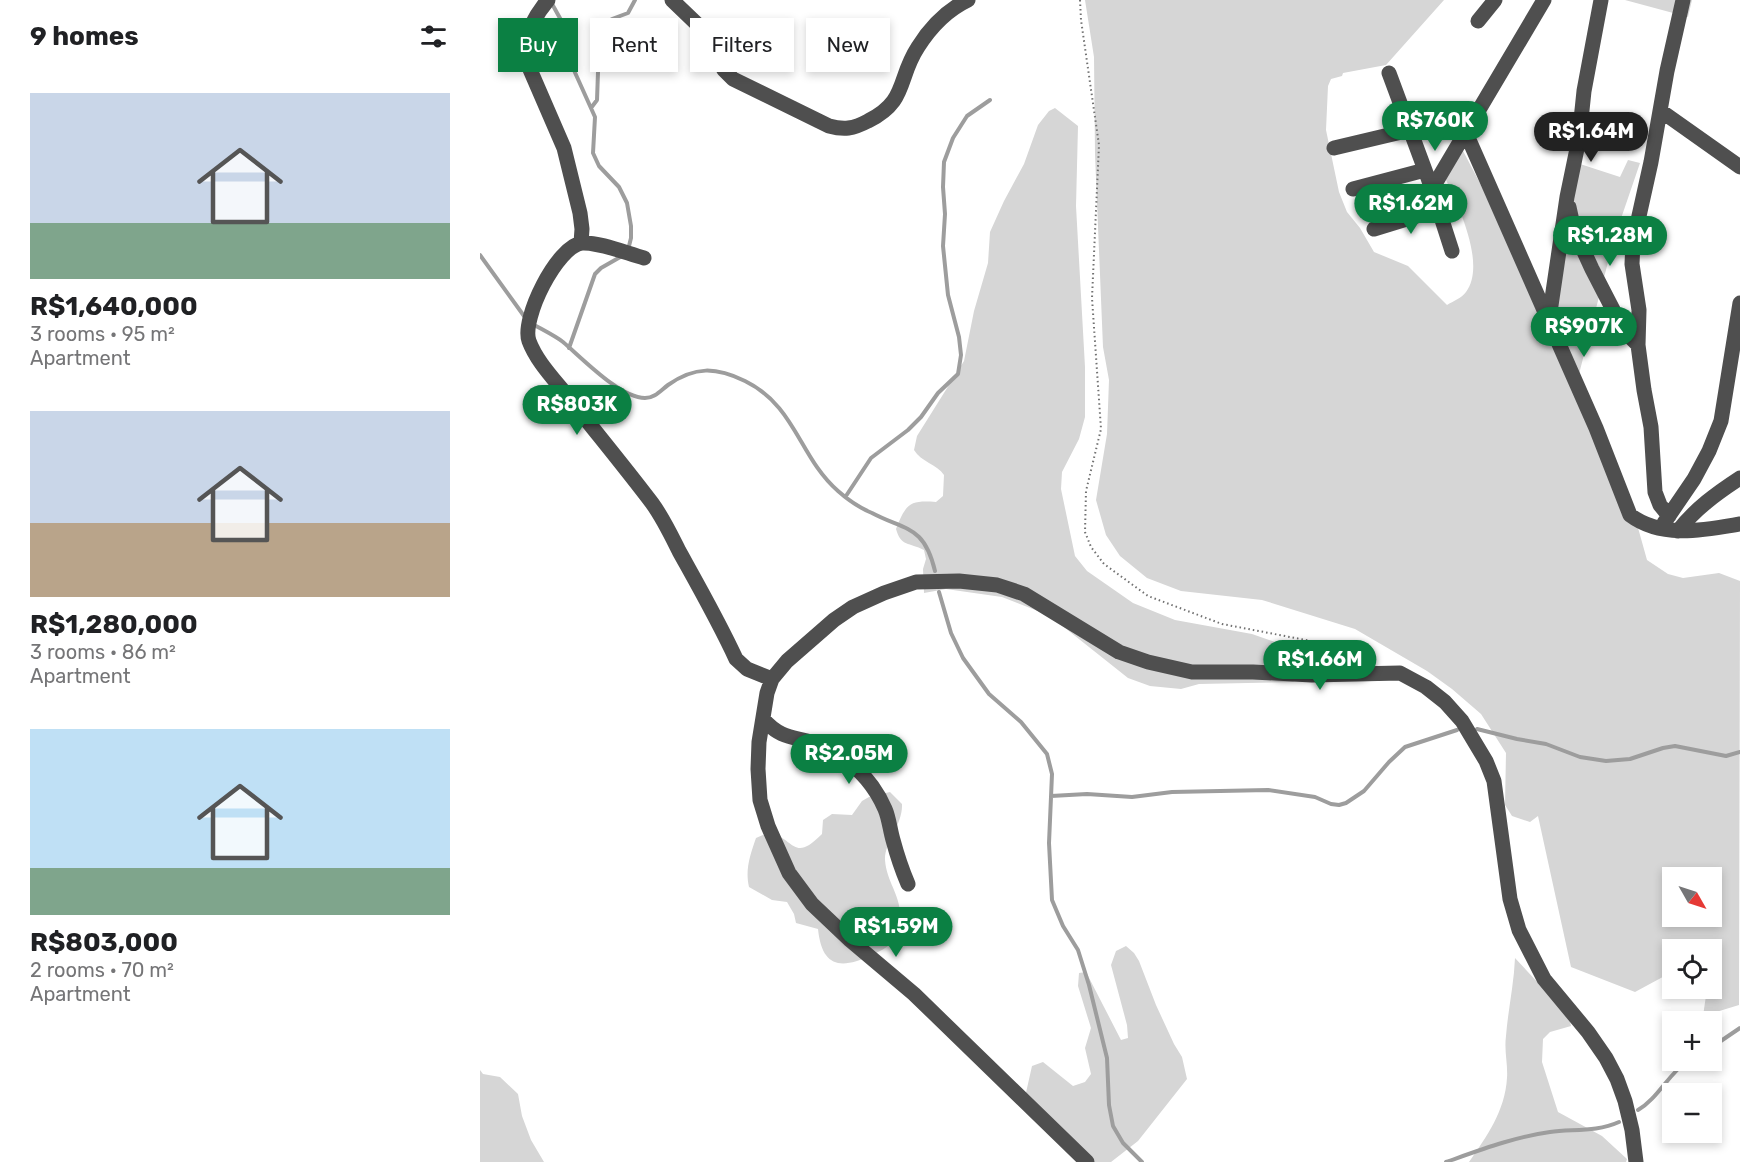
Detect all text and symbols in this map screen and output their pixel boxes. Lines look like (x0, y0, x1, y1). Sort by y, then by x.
chip: Buy (498, 18, 578, 72)
chip: Rent (590, 18, 678, 72)
chip: Filters (690, 18, 794, 72)
chip: New (806, 18, 890, 72)
icon: filters (417, 20, 450, 53)
text: 9 homes (30, 21, 139, 52)
pin: R$760K (1386, 101, 1484, 152)
text: R$760K (1396, 108, 1474, 132)
pin: R$1.64M (1536, 112, 1646, 163)
text: R$1.64M (1548, 119, 1634, 143)
icon: home (186, 132, 294, 240)
pin: R$1.62M (1356, 184, 1466, 235)
text: R$1.62M (1368, 191, 1454, 215)
pin: R$1.28M (1555, 216, 1665, 267)
text: R$1.28M (1567, 223, 1653, 247)
text: R$1,640,000 (30, 291, 198, 322)
pin: R$907K (1535, 307, 1633, 358)
text: R$907K (1545, 314, 1623, 338)
text: 3 rooms · 95 m² (30, 322, 175, 346)
text: Apartment (30, 346, 131, 370)
pin: R$803K (528, 385, 626, 436)
text: R$803K (537, 392, 617, 416)
icon: home (186, 450, 294, 558)
text: R$1,280,000 (30, 609, 198, 640)
text: 3 rooms · 86 m² (30, 640, 176, 664)
pin: R$1.66M (1265, 640, 1375, 691)
text: R$1.66M (1277, 647, 1363, 671)
text: Apartment (30, 664, 131, 688)
pin: R$2.05M (794, 734, 904, 785)
text: R$2.05M (805, 741, 893, 765)
icon: home (186, 768, 294, 876)
north arrow (1662, 867, 1722, 927)
map controls (1662, 867, 1722, 1143)
pin: R$1.59M (841, 907, 951, 958)
text: R$1.59M (853, 914, 939, 938)
text: R$803,000 (30, 927, 178, 958)
button: locate (1662, 939, 1722, 999)
text: 2 rooms · 70 m² (30, 958, 174, 982)
text: Apartment (30, 982, 131, 1006)
button: + (1662, 1011, 1722, 1071)
button: − (1662, 1083, 1722, 1143)

